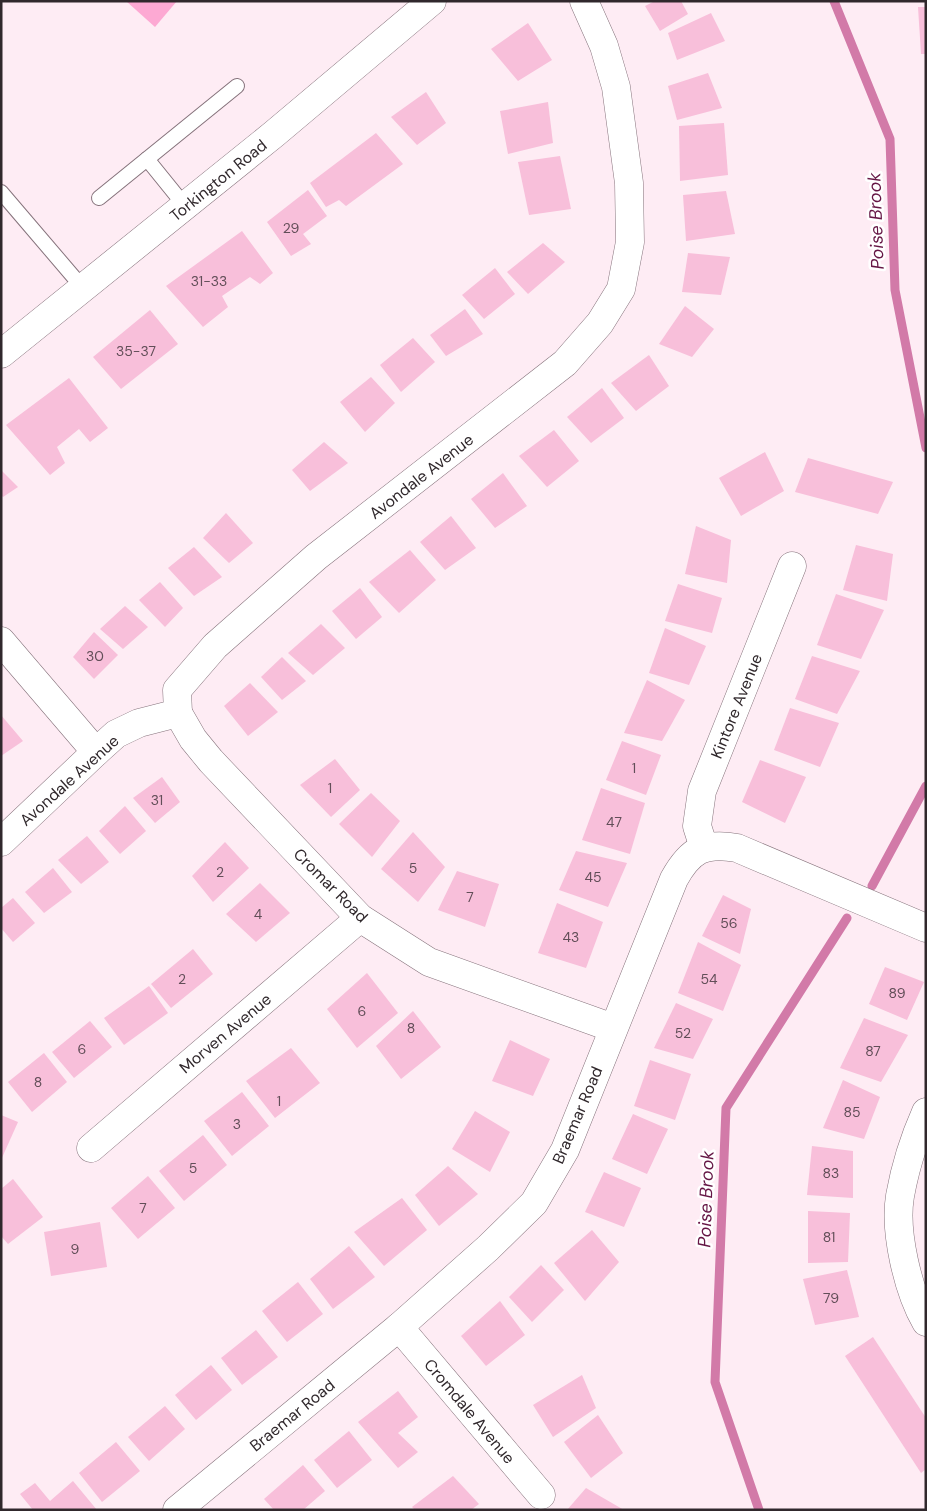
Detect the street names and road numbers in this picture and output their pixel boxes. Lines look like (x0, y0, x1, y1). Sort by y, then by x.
street label: Torkington Road (165, 135, 271, 226)
street label: Avondale Avenue (365, 429, 478, 524)
street label: Kintore Avenue (706, 651, 767, 762)
street label: Avondale Avenue (15, 730, 123, 831)
street label: Cromar Road (289, 844, 372, 927)
street label: Morven Avenue (175, 989, 276, 1078)
street label: Braemar Road (548, 1063, 607, 1167)
street label: Cromdale Avenue (420, 1354, 520, 1468)
street label: Braemar Road (245, 1375, 339, 1456)

